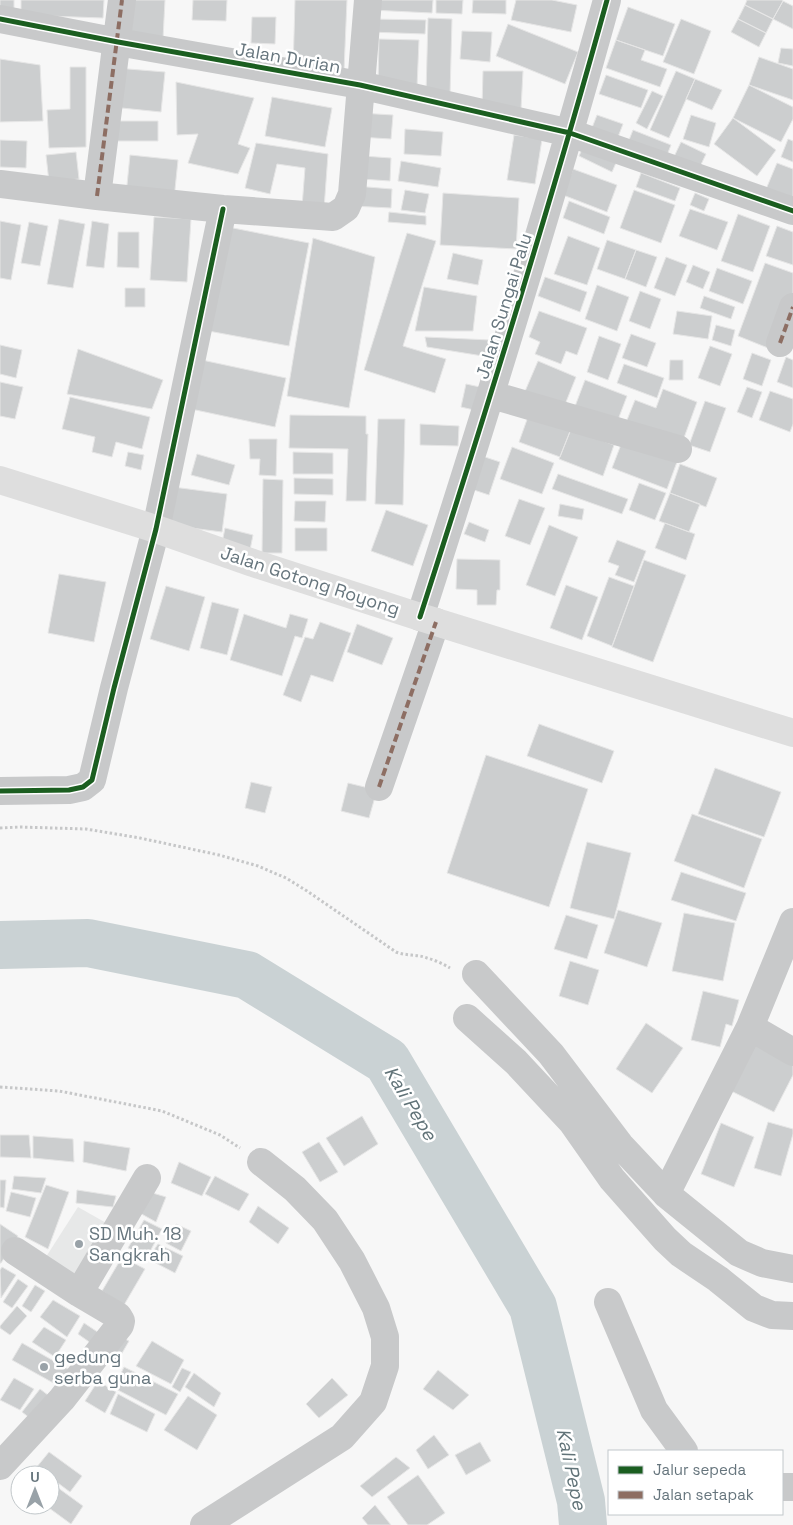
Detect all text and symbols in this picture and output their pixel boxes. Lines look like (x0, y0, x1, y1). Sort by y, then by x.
street label: Jalan Durian (234, 37, 343, 78)
street label: Jalan Sungai Palu (470, 230, 537, 382)
street label: Jalan Gotong Royong (218, 541, 403, 620)
water label: Kali Pepe (379, 1061, 443, 1146)
place label: SD Muh. 18 Sangkrah (89, 1222, 181, 1266)
marker: SD Muh. 18 Sangkrah (73, 1238, 85, 1250)
place label: gedung serba guna (54, 1345, 151, 1389)
marker: gedung serba guna (38, 1361, 50, 1373)
water label: Kali Pepe (551, 1426, 592, 1513)
legend (608, 1450, 783, 1515)
text: Jalur sepeda (653, 1460, 747, 1479)
north arrow (10, 1465, 60, 1515)
text: U (30, 1468, 40, 1486)
text: Jalan setapak (653, 1485, 754, 1504)

